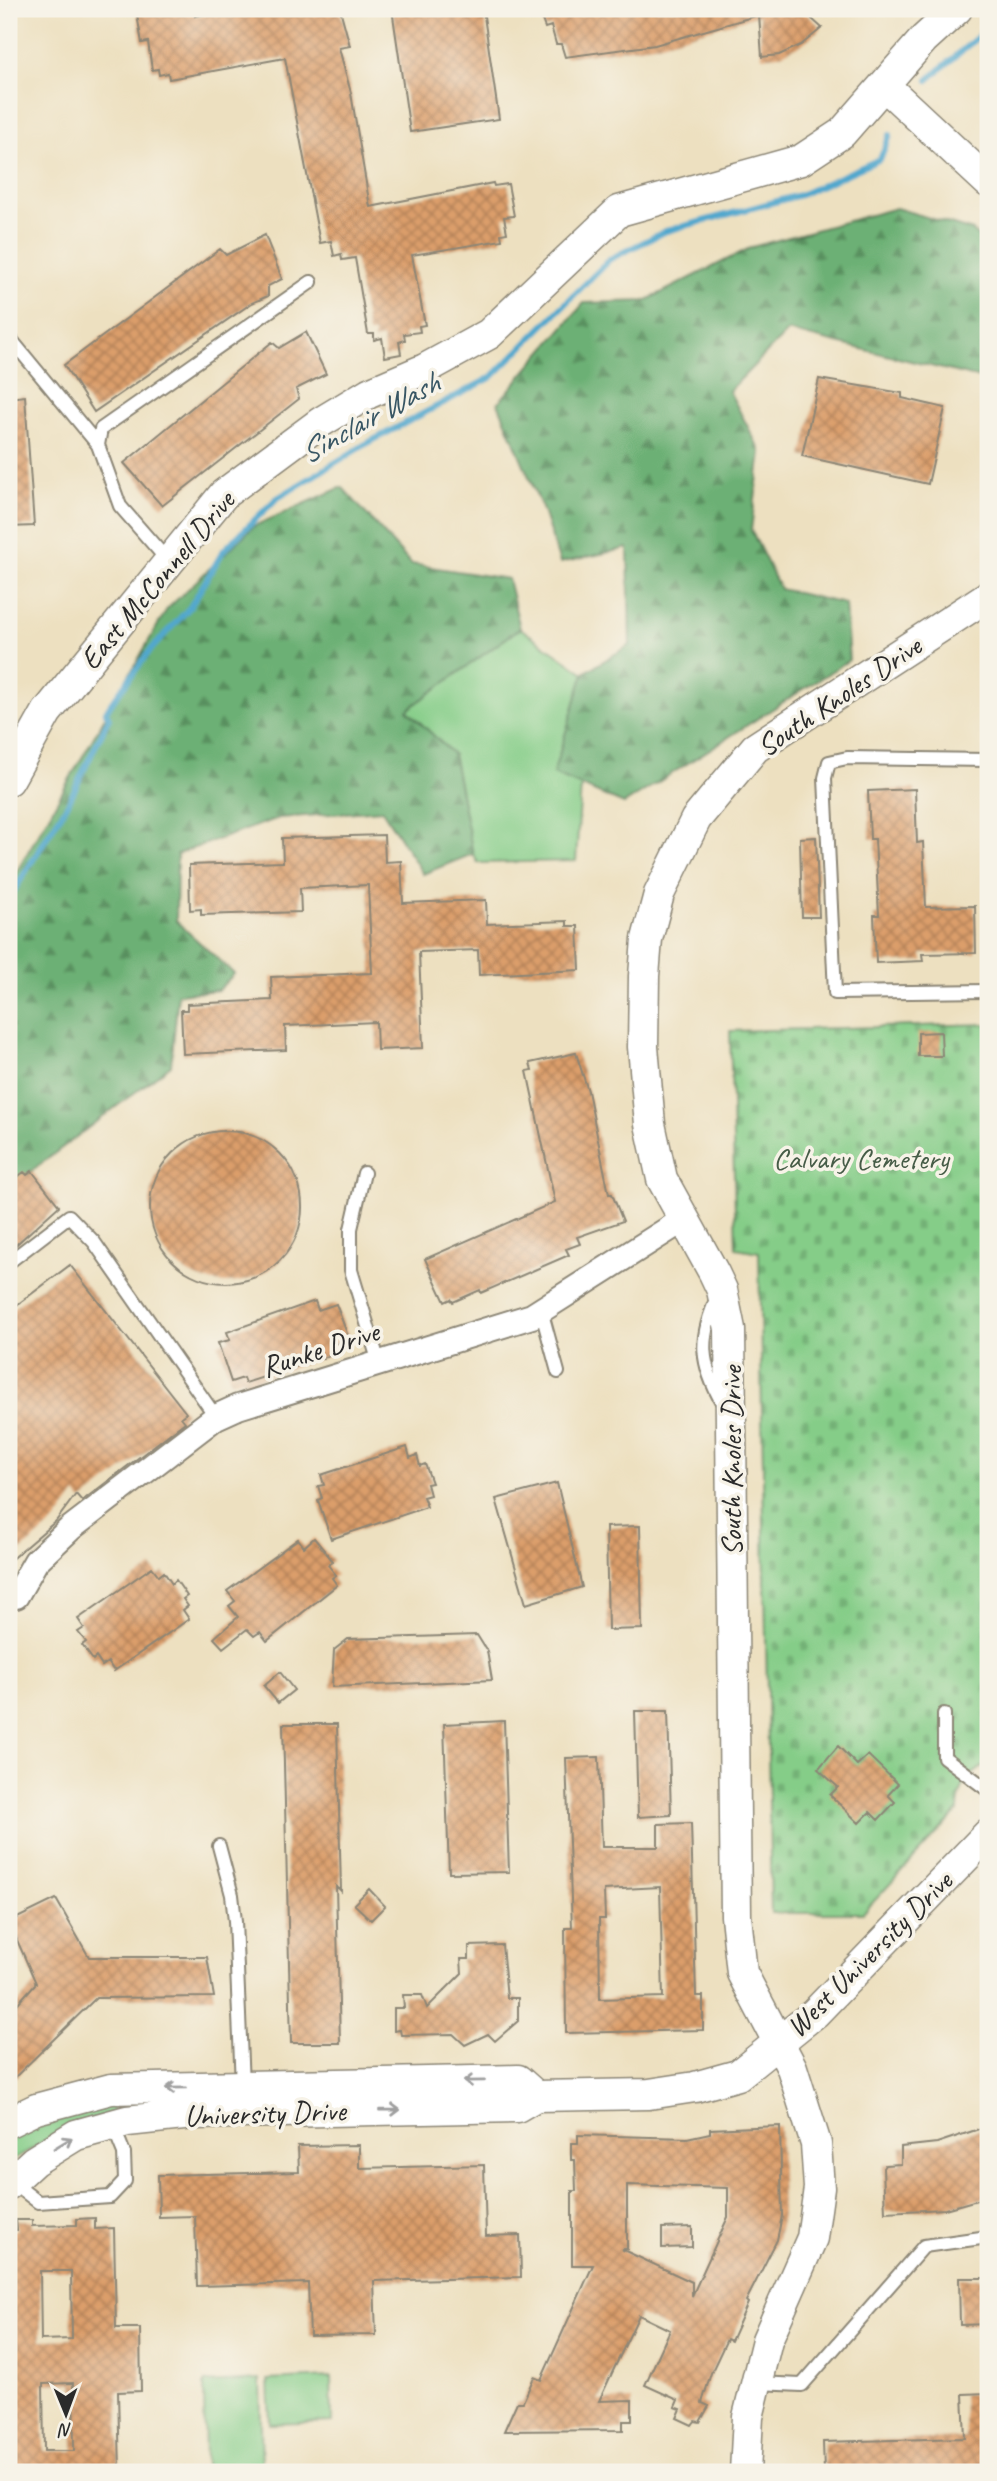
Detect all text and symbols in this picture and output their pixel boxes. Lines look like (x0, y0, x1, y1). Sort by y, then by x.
water label: Sinclair Wash (292, 361, 449, 473)
street label: East McConnell Drive (71, 481, 244, 677)
street label: South Knoles Drive (750, 626, 930, 765)
park label: Calvary Cemetery (773, 1139, 950, 1177)
street label: Runke Drive (256, 1312, 386, 1386)
street label: South Knoles Drive (712, 1364, 750, 1556)
street label: West University Drive (778, 1861, 962, 2045)
one-way arrow (463, 2074, 486, 2088)
one-way arrow (165, 2081, 188, 2094)
street label: University Drive (184, 2091, 348, 2135)
one-way arrow (379, 2103, 402, 2117)
one-way arrow (52, 2136, 72, 2150)
north arrow (32, 2380, 102, 2450)
text: N (57, 2418, 72, 2442)

